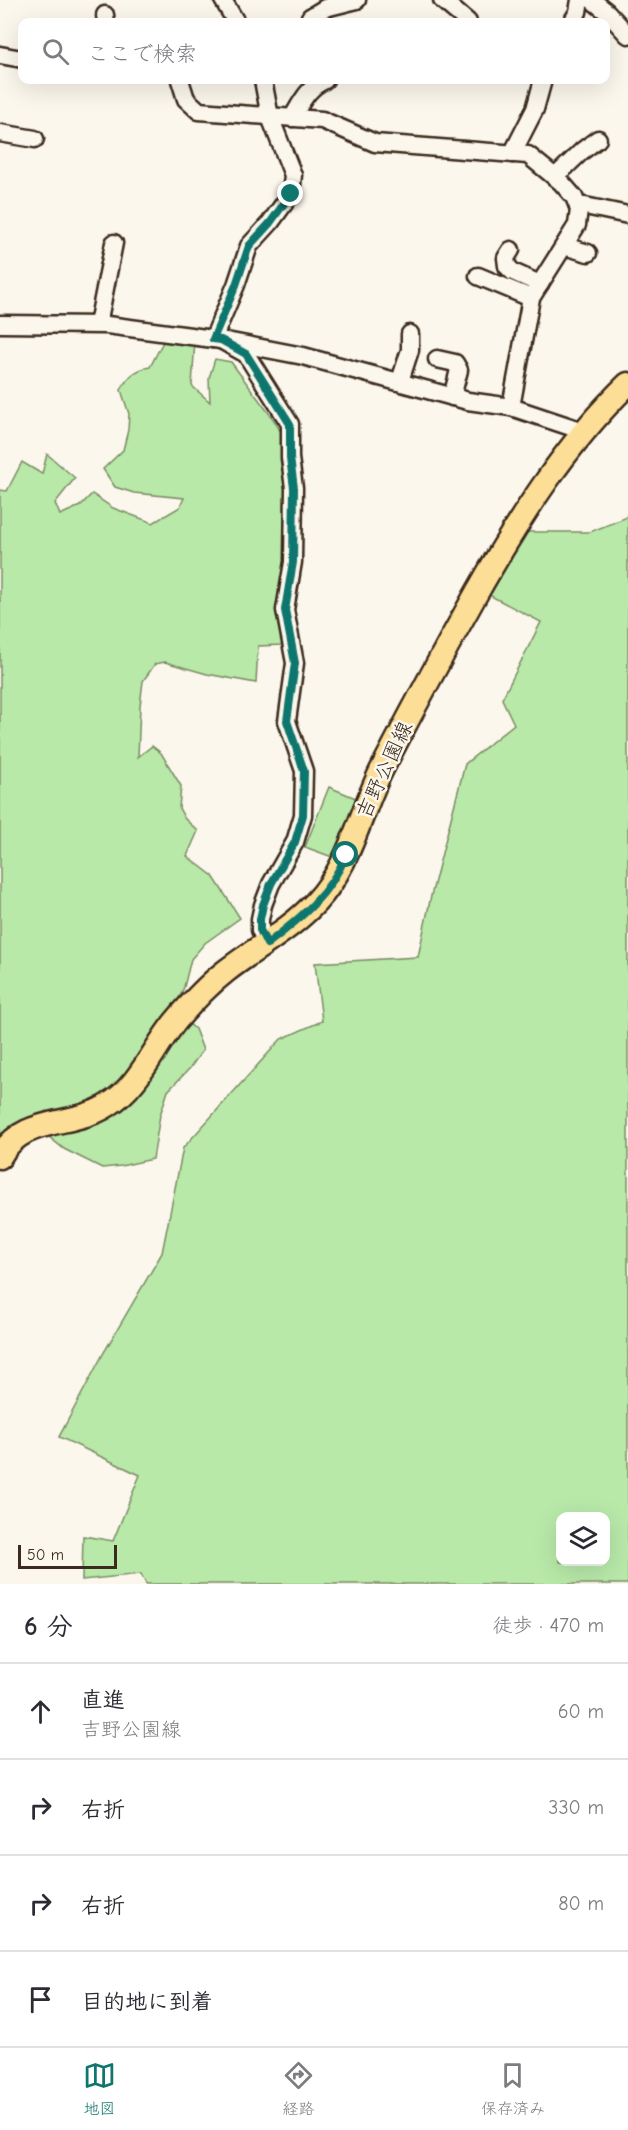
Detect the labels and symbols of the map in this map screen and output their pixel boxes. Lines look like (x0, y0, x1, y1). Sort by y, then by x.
route end (277, 180, 303, 206)
street label: 吉野公園線 (351, 717, 417, 823)
route start (332, 841, 358, 867)
scale bar (18, 1542, 117, 1570)

